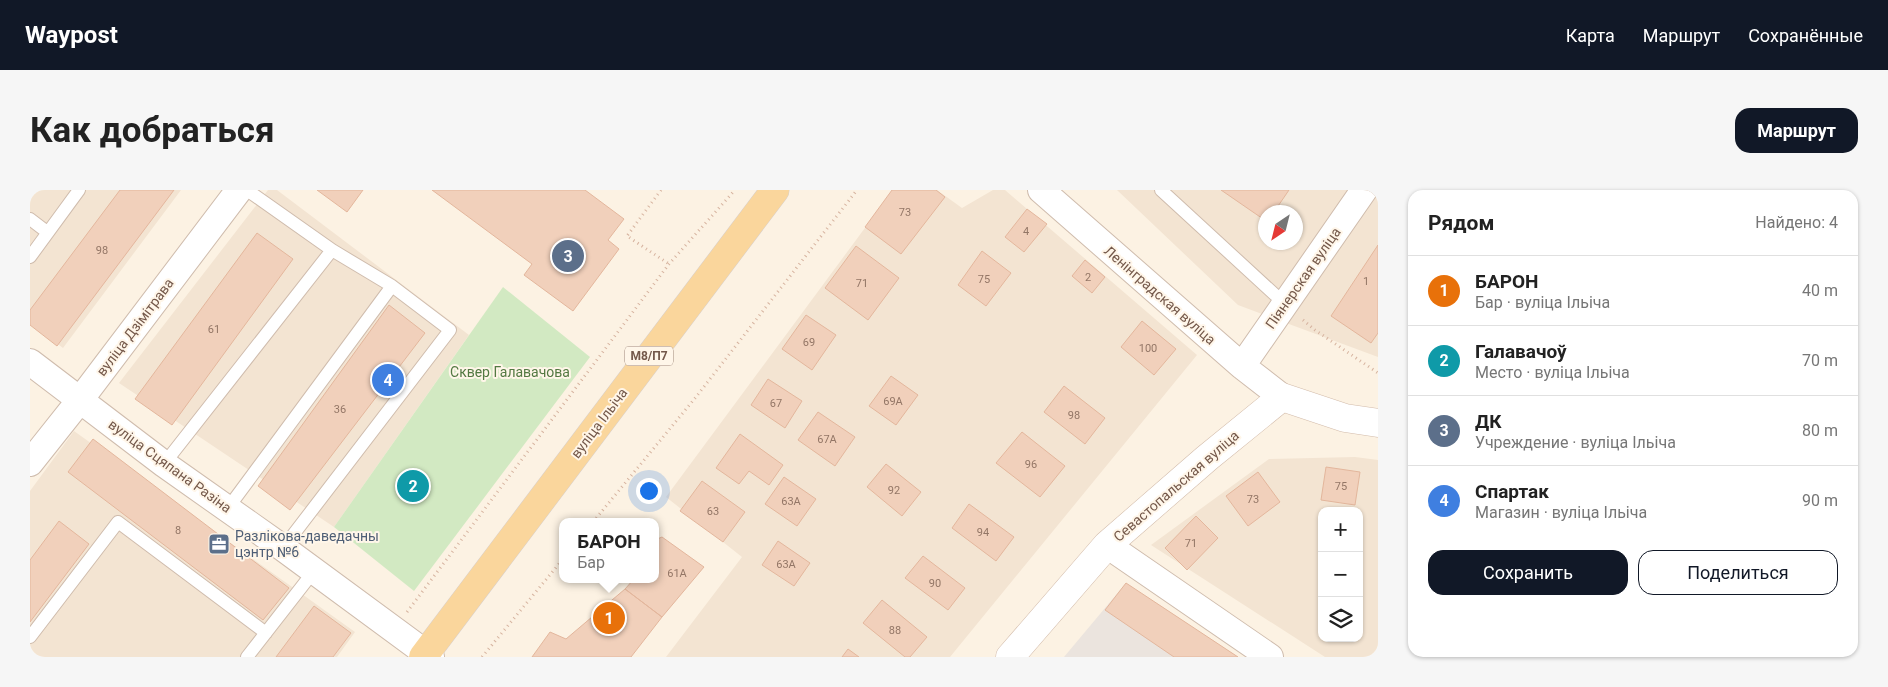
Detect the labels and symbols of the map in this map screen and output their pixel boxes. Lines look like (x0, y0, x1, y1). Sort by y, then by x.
north arrow (1258, 205, 1303, 250)
house number: 73 (899, 206, 911, 219)
street label: Піянерская вуліца (1262, 224, 1344, 332)
house number: 4 (1023, 225, 1029, 238)
pin: 3 (552, 237, 584, 275)
street label: Ленінградская вуліца (1101, 242, 1219, 348)
house number: 98 (96, 244, 108, 257)
house number: 2 (1085, 271, 1091, 284)
house number: 75 (978, 273, 990, 286)
street label: вуліца Дзімітрава (93, 275, 177, 379)
house number: 1 (1363, 275, 1369, 288)
house number: 71 (856, 277, 868, 290)
house number: 61 (208, 323, 220, 336)
house number: 69 (803, 336, 815, 349)
house number: 100 (1139, 342, 1157, 355)
road number: М8/П7 (625, 347, 673, 366)
pin: 4 (372, 361, 404, 399)
park label: Сквер Галавачова (450, 364, 570, 380)
street label: вуліца Ільіча (568, 385, 630, 461)
house number: 69А (883, 395, 904, 408)
house number: 67 (770, 397, 782, 410)
house number: 36 (334, 403, 346, 416)
house number: 98 (1068, 409, 1080, 422)
street label: вуліца Сцяпана Разіна (106, 416, 234, 516)
street label: Севастопальская вуліца (1110, 427, 1242, 545)
house number: 67А (817, 433, 838, 446)
house number: 96 (1025, 458, 1037, 471)
pin: 2 (397, 467, 429, 505)
your location (636, 478, 662, 504)
house number: 75 (1335, 480, 1347, 493)
house number: 92 (888, 484, 900, 497)
house number: 73 (1247, 493, 1259, 506)
house number: 63А (781, 495, 802, 508)
house number: 63 (707, 505, 719, 518)
house number: 8 (175, 524, 181, 537)
house number: 94 (977, 526, 989, 539)
place label: Разлікова-даведачны цэнтр №6 (235, 528, 379, 560)
office icon: Разлікова-даведачны цэнтр №6 (207, 532, 231, 556)
house number: 71 (1185, 537, 1197, 550)
house number: 63А (776, 558, 797, 571)
house number: 61А (667, 567, 688, 580)
house number: 90 (929, 577, 941, 590)
pin: 1 (593, 599, 625, 637)
house number: 88 (889, 624, 901, 637)

